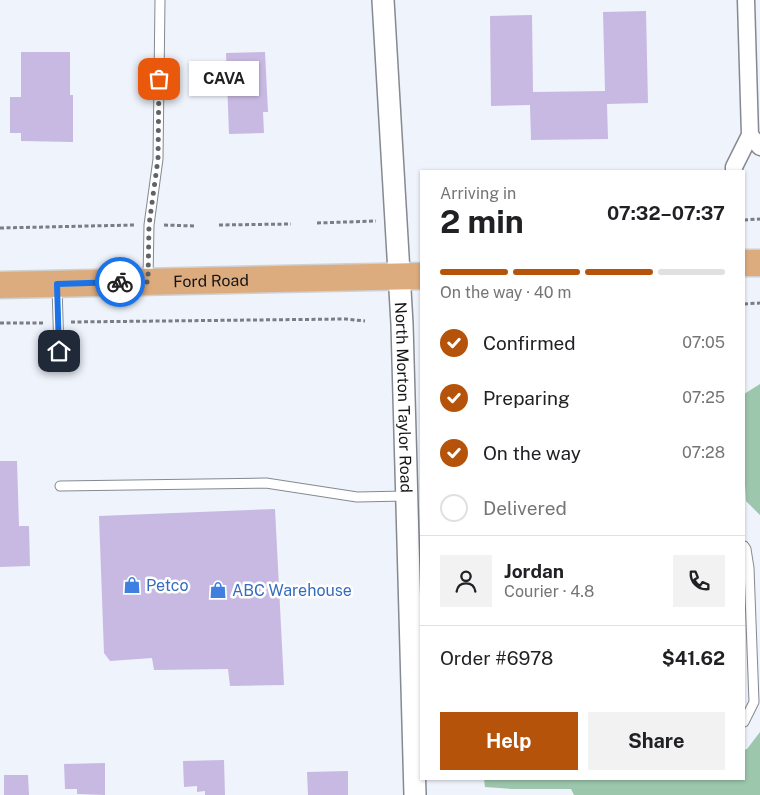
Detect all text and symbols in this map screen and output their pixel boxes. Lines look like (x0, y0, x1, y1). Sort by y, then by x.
pin (138, 58, 180, 100)
callout: CAVA (189, 62, 259, 96)
icon: bag (145, 65, 173, 93)
text: CAVA (203, 69, 245, 88)
text: Arriving in (440, 184, 516, 203)
text: 07:32–07:37 (607, 202, 725, 224)
text: 2 min (440, 203, 524, 240)
courier (95, 257, 145, 307)
icon: bike (106, 268, 134, 296)
street label: Ford Road (173, 271, 249, 291)
text: On the way · 40 m (440, 283, 571, 302)
street label: North Morton Taylor Road (391, 301, 416, 493)
icon: check (440, 329, 468, 357)
pin (38, 330, 80, 372)
text: Confirmed (483, 332, 576, 354)
text: 07:05 (682, 333, 725, 352)
icon: home (45, 337, 73, 365)
icon: check (440, 384, 468, 412)
text: Preparing (483, 387, 570, 409)
text: 07:25 (682, 388, 725, 407)
icon: check (440, 439, 468, 467)
text: On the way (483, 442, 581, 464)
text: 07:28 (682, 443, 725, 462)
text: Delivered (483, 497, 567, 519)
button: person (440, 555, 492, 607)
button: phone (673, 555, 725, 607)
text: Jordan (504, 560, 564, 582)
shop icon: Petco (122, 575, 142, 595)
place label: Petco (146, 576, 188, 595)
shop icon: ABC Warehouse (208, 580, 228, 600)
place label: ABC Warehouse (232, 581, 352, 600)
text: Courier · 4.8 (504, 582, 594, 601)
text: Order #6978 (440, 647, 553, 669)
text: $41.62 (662, 647, 725, 669)
button: Help (440, 712, 578, 770)
button: Share (588, 712, 725, 770)

